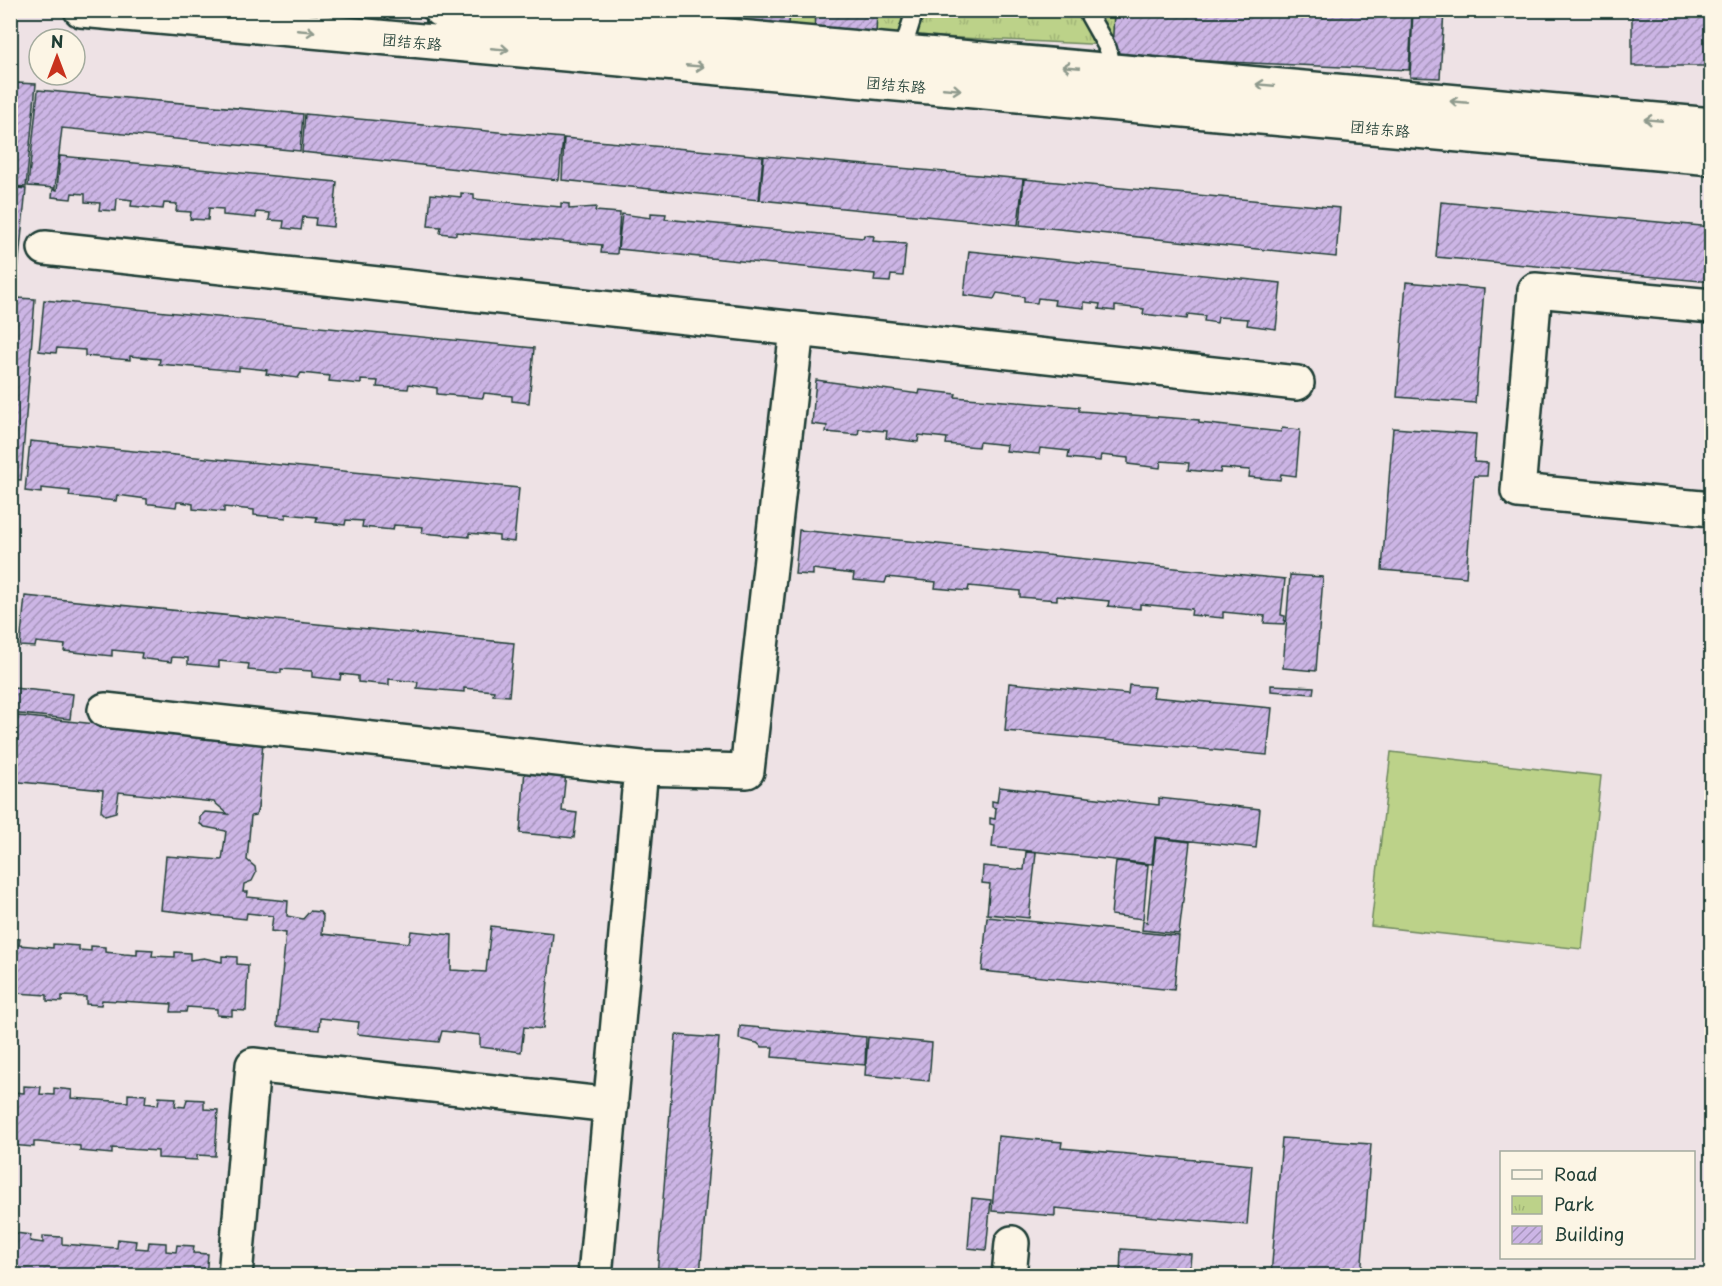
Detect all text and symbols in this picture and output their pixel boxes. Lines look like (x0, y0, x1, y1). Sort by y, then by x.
one-way arrow (296, 26, 316, 37)
north arrow (27, 27, 87, 87)
street label: 团结东路 (381, 27, 443, 55)
text: N (51, 29, 63, 53)
one-way arrow (490, 43, 510, 54)
one-way arrow (684, 61, 704, 72)
one-way arrow (1061, 61, 1081, 72)
street label: 团结东路 (865, 70, 927, 98)
one-way arrow (1255, 79, 1275, 90)
one-way arrow (941, 84, 961, 95)
one-way arrow (1450, 96, 1469, 107)
street label: 团结东路 (1349, 114, 1411, 142)
one-way arrow (1644, 114, 1664, 125)
legend (1500, 1151, 1695, 1259)
text: Road (1554, 1160, 1598, 1187)
text: Park (1554, 1190, 1594, 1217)
text: Building (1554, 1220, 1624, 1247)

